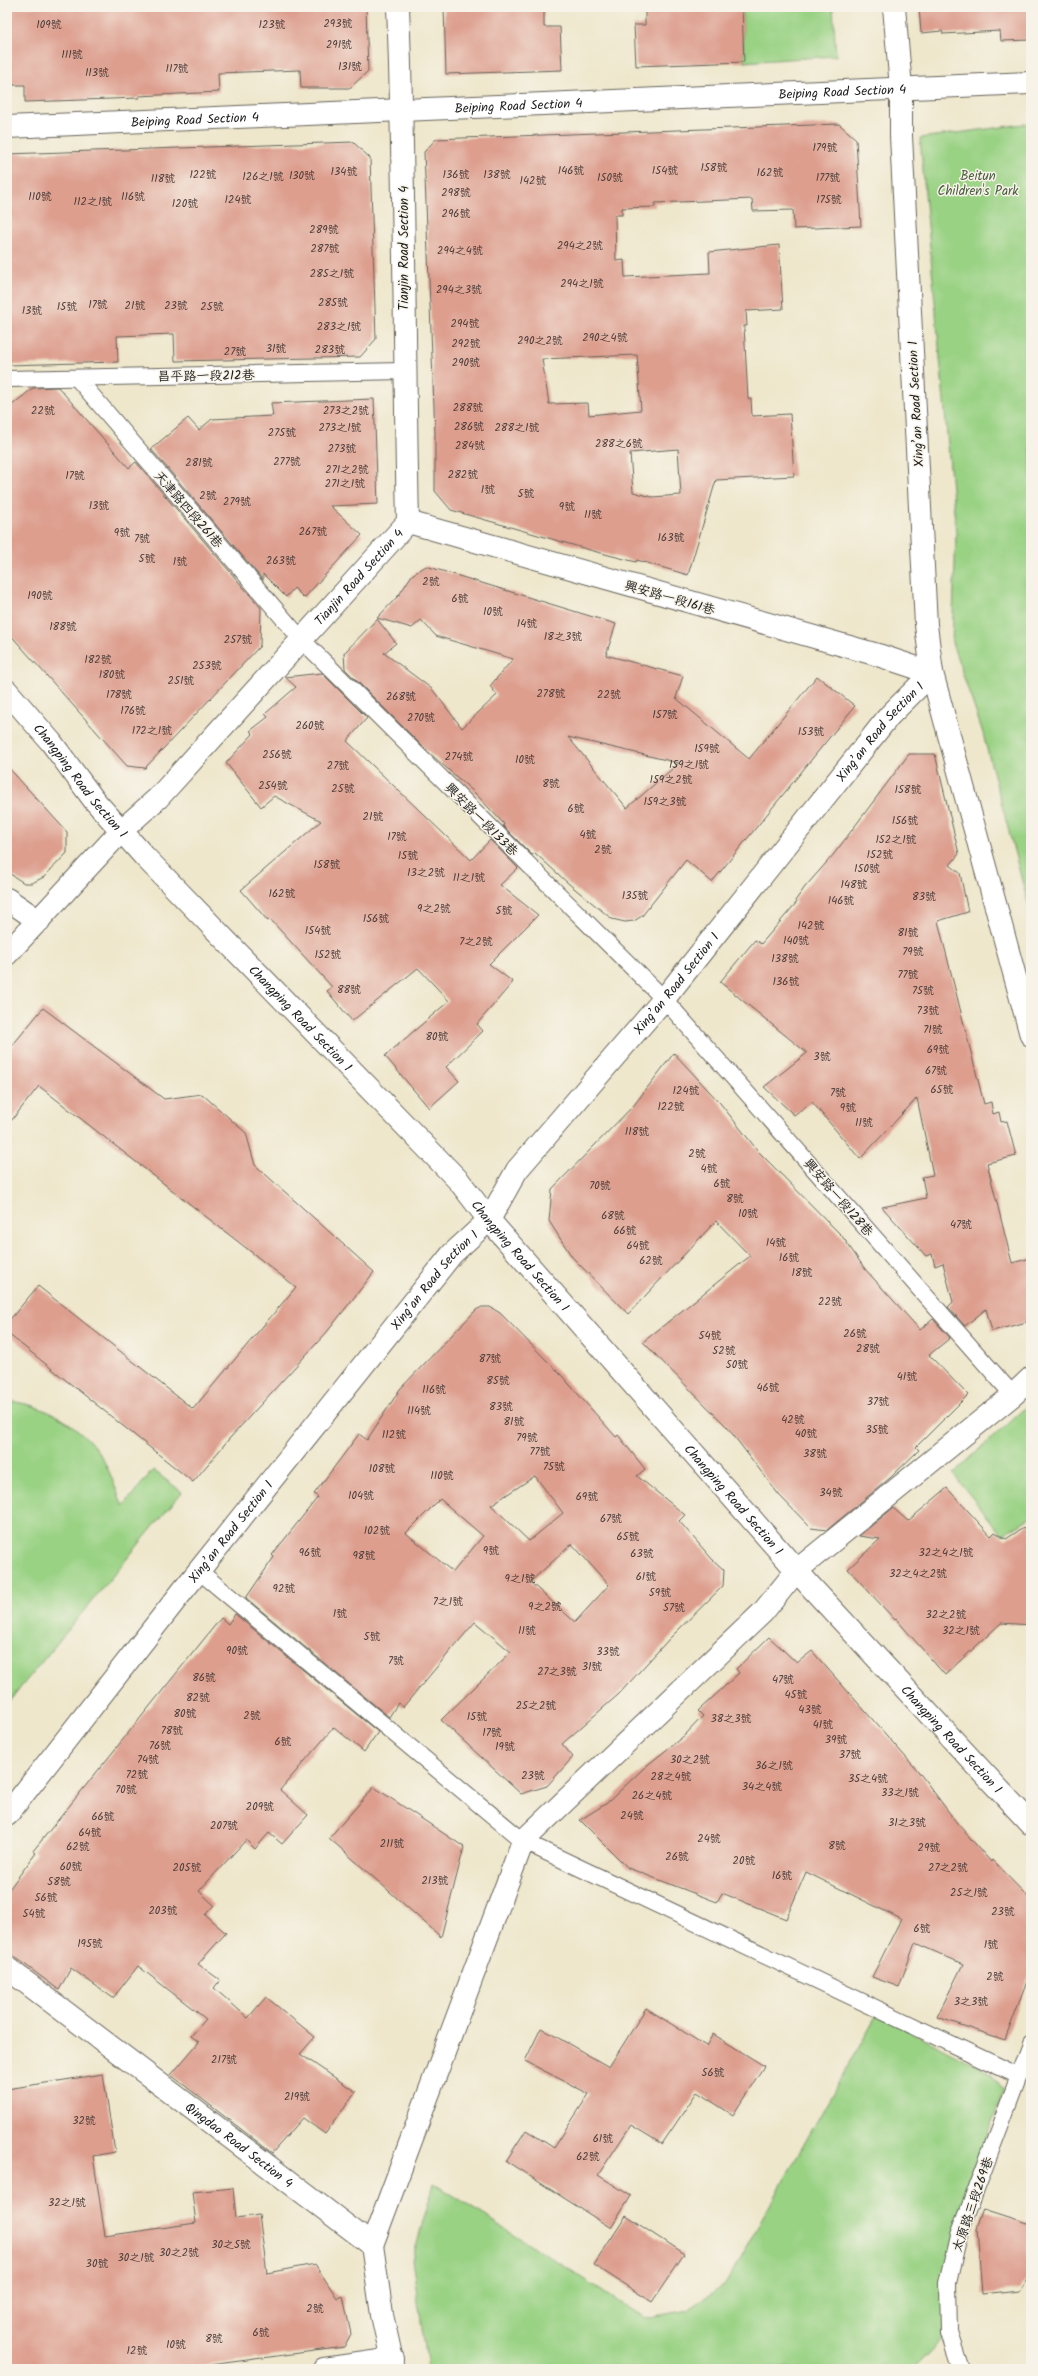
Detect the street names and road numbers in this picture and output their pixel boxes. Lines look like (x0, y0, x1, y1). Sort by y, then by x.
street label: Beiping Road Section 4 (778, 79, 907, 106)
street label: Beiping Road Section 4 (454, 93, 583, 120)
street label: Beiping Road Section 4 (130, 107, 259, 134)
street label: Tianjin Road Section 4 (394, 186, 415, 310)
street label: Xing’an Road Section 1 (903, 340, 930, 468)
street label: 昌平路一段212巷 (157, 365, 255, 388)
street label: 天津路四段261巷 (148, 467, 228, 553)
street label: Tianjin Road Section 4 (310, 524, 409, 631)
street label: 興安路一段161巷 (622, 575, 717, 621)
street label: Xing’an Road Section 1 (832, 677, 930, 787)
street label: Changping Road Section 1 (27, 719, 132, 843)
street label: 興安路一段133巷 (439, 778, 523, 862)
street label: Xing’an Road Section 1 (629, 928, 725, 1040)
street label: Changping Road Section 1 (243, 961, 357, 1077)
street label: 興安路一段128巷 (798, 1154, 878, 1242)
street label: Changping Road Section 1 (465, 1196, 574, 1317)
street label: Xing’an Road Section 1 (386, 1226, 484, 1335)
street label: Changping Road Section 1 (678, 1440, 788, 1560)
street label: Xing’an Road Section 1 (184, 1476, 279, 1588)
street label: Changping Road Section 1 (895, 1681, 1007, 1799)
street label: Qingdao Road Section 4 (180, 2098, 297, 2194)
street label: 太原路三段269巷 (947, 2154, 999, 2255)

